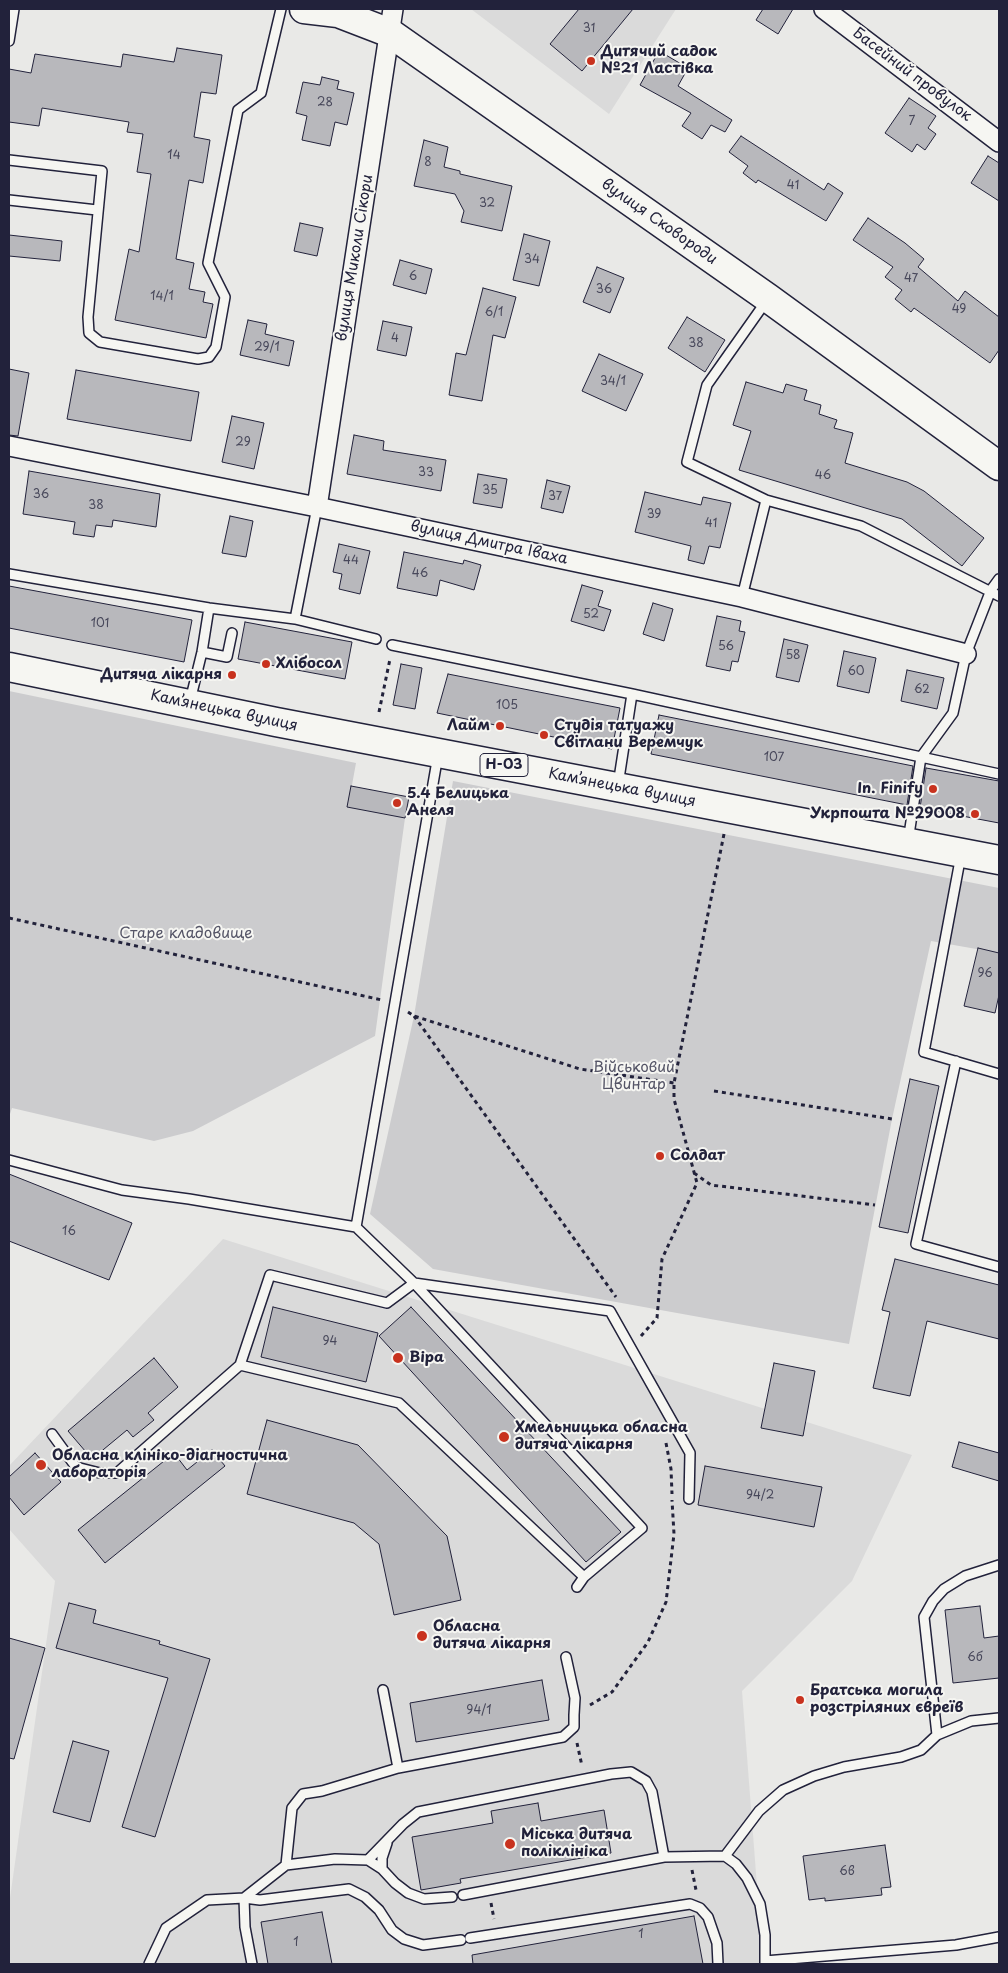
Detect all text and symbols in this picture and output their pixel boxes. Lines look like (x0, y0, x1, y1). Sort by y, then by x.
house number: 31 (583, 22, 595, 36)
street label: Басейний провулок (849, 24, 975, 126)
place label: Дитячий садок №21 Ластівка (601, 43, 717, 78)
marker: Дитячий садок №21 Ластівка (585, 55, 597, 67)
house number: 28 (317, 96, 333, 110)
house number: 7 (909, 115, 915, 129)
house number: 14 (167, 149, 181, 163)
house number: 8 (424, 156, 432, 170)
street label: вулиця Миколи Сікори (333, 173, 377, 343)
street label: вулиця Сковороди (598, 175, 720, 269)
house number: 41 (787, 179, 799, 193)
house number: 32 (479, 197, 495, 211)
house number: 34 (524, 253, 540, 267)
house number: 6 (409, 270, 417, 284)
house number: 47 (904, 272, 918, 286)
house number: 36 (596, 283, 612, 297)
house number: 14/1 (150, 290, 174, 304)
house number: 49 (952, 303, 966, 317)
house number: 6/1 (485, 306, 503, 320)
house number: 4 (391, 332, 399, 346)
house number: 38 (688, 337, 704, 351)
house number: 29/1 (254, 341, 280, 355)
house number: 34/1 (600, 375, 626, 389)
house number: 29 (235, 436, 251, 450)
house number: 33 (418, 466, 434, 480)
house number: 46 (815, 469, 831, 483)
house number: 35 (482, 484, 498, 498)
house number: 36 (33, 488, 49, 502)
house number: 37 (548, 490, 562, 504)
house number: 38 (88, 499, 104, 513)
house number: 39 (647, 508, 661, 522)
house number: 41 (705, 517, 717, 531)
street label: вулиця Дмитра Іваха (409, 518, 569, 568)
house number: 44 (343, 554, 359, 568)
house number: 46 (412, 567, 428, 581)
house number: 52 (583, 608, 599, 622)
house number: 101 (91, 617, 109, 631)
house number: 56 (718, 640, 734, 654)
house number: 58 (785, 649, 801, 663)
place label: Хлібосол (276, 655, 342, 673)
marker: Хлібосол (260, 658, 272, 670)
house number: 60 (847, 665, 865, 679)
place label: Дитяча лікарня (101, 666, 222, 684)
marker: Дитяча лікарня (226, 669, 238, 681)
house number: 62 (914, 683, 930, 697)
street label: Камʼянецька вулиця (149, 687, 299, 735)
house number: 105 (496, 699, 518, 713)
place label: Лайм (447, 717, 490, 735)
place label: Студія татуажу Світлани Веремчук (554, 717, 703, 752)
marker: Лайм (494, 720, 506, 732)
marker: Студія татуажу Світлани Веремчук (538, 729, 550, 741)
house number: 107 (764, 751, 784, 765)
road number: Н-03 (480, 754, 528, 776)
street label: Камʼянецька вулиця (547, 765, 697, 811)
place label: In. Finify (857, 780, 923, 798)
marker: In. Finify (927, 783, 939, 795)
place label: 5.4 Белицька Анеля (407, 785, 509, 820)
marker: 5.4 Белицька Анеля (391, 797, 403, 809)
place label: Укрпошта №29008 (810, 805, 965, 823)
marker: Укрпошта №29008 (969, 808, 981, 820)
park label: Старе кладовище (119, 925, 253, 943)
house number: 96 (977, 967, 993, 981)
park label: Військовий Цвинтар (593, 1059, 675, 1094)
place label: Солдат (670, 1147, 725, 1165)
marker: Солдат (654, 1150, 666, 1162)
house number: 16 (62, 1225, 76, 1239)
house number: 94 (323, 1335, 337, 1349)
place label: Віра (409, 1349, 444, 1367)
marker: Віра (391, 1351, 405, 1365)
place label: Хмельницька обласна дитяча лікарня (515, 1419, 688, 1454)
marker: Хмельницька обласна дитяча лікарня (497, 1430, 511, 1444)
place label: Обласна клініко-діагностична лабораторія (52, 1447, 288, 1482)
marker: Обласна клініко-діагностична лабораторія (34, 1458, 48, 1472)
house number: 94/2 (746, 1489, 774, 1503)
place label: Обласна дитяча лікарня (433, 1618, 551, 1653)
marker: Обласна дитяча лікарня (415, 1629, 429, 1643)
house number: 6б (967, 1651, 983, 1665)
place label: Братська могила розстріляних євреїв (810, 1682, 963, 1717)
marker: Братська могила розстріляних євреїв (794, 1694, 806, 1706)
house number: 94/1 (466, 1704, 492, 1718)
place label: Міська дитяча поліклініка (521, 1826, 632, 1861)
marker: Міська дитяча поліклініка (503, 1837, 517, 1851)
house number: 6в (839, 1865, 855, 1879)
house number: 1 (638, 1928, 644, 1942)
house number: 1 (293, 1936, 299, 1950)

